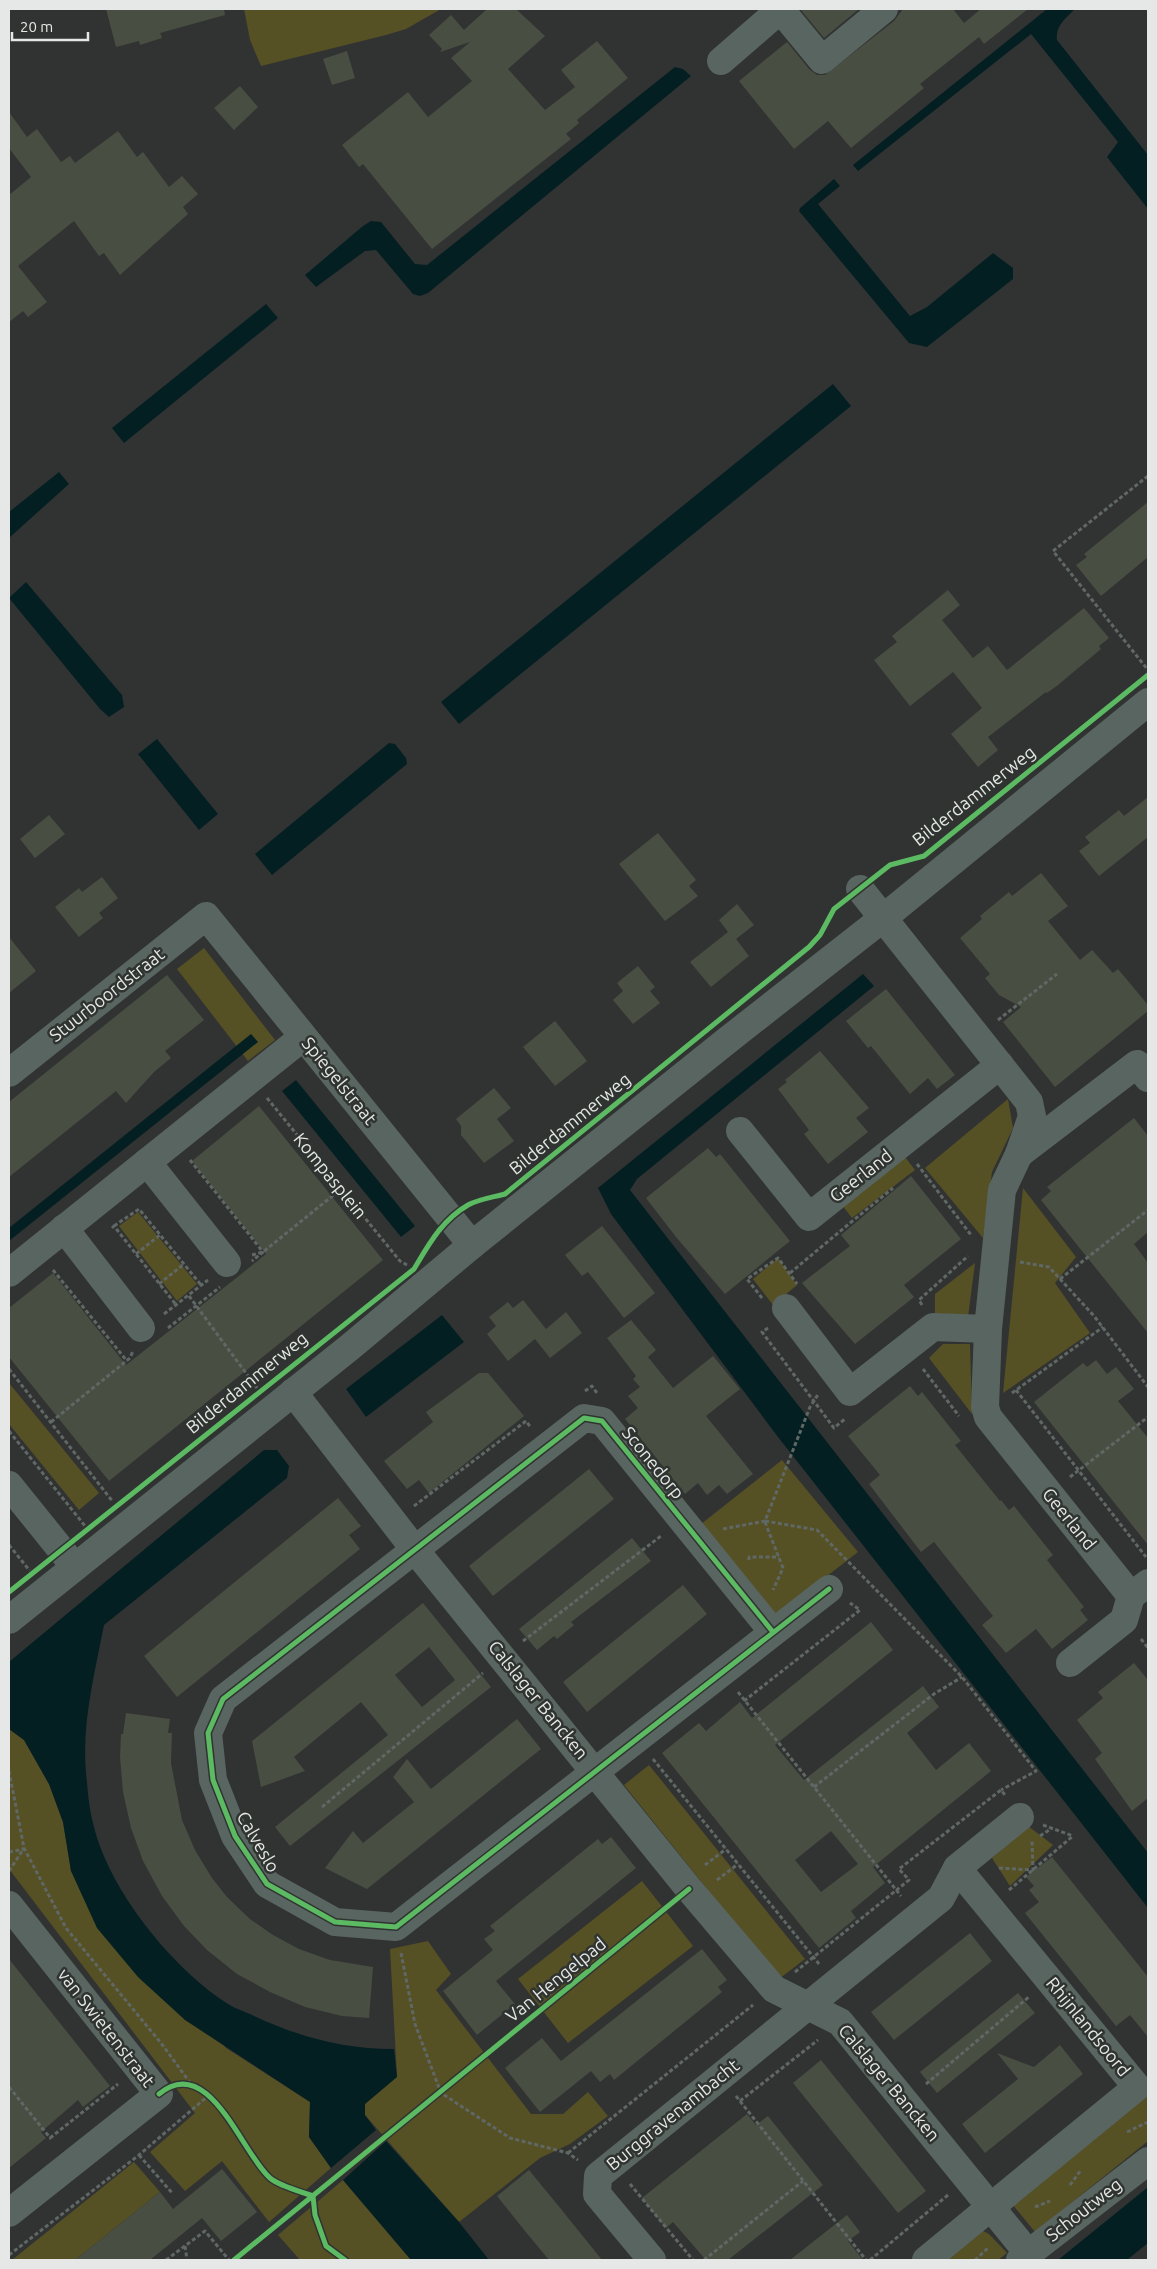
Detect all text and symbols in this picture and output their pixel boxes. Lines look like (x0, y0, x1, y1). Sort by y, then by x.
scale bar (12, 10, 89, 42)
text: 20 m (20, 18, 53, 35)
street label: Bilderdammerweg (908, 741, 1039, 849)
street label: Stuurboordstraat (45, 943, 168, 1045)
street label: Spiegelstraat (298, 1033, 381, 1128)
street label: Bilderdammerweg (505, 1068, 634, 1178)
street label: Kompasplein (290, 1129, 371, 1222)
street label: Geerland (825, 1145, 895, 1206)
street label: Bilderdammerweg (182, 1327, 311, 1437)
street label: Sconedorp (619, 1422, 689, 1502)
street label: Geerland (1039, 1484, 1101, 1553)
street label: Calslager Bancken (485, 1636, 593, 1763)
street label: Calveslo (234, 1808, 284, 1875)
street label: Van Hengelpad (501, 1933, 609, 2026)
street label: van Swietenstraat (54, 1964, 159, 2091)
street label: Rhijnlandsoord (1043, 1973, 1135, 2080)
street label: Calslager Bancken (835, 2020, 944, 2145)
street label: Burggravenambacht (602, 2055, 743, 2174)
street label: Schoutweg (1042, 2174, 1125, 2245)

